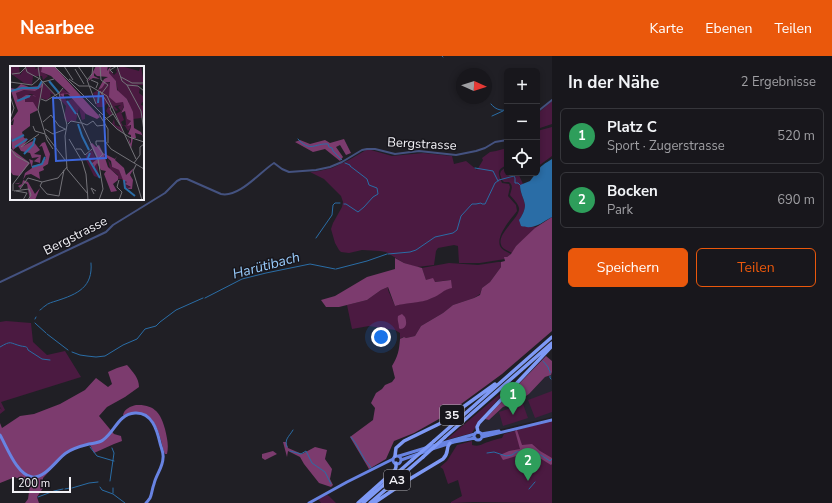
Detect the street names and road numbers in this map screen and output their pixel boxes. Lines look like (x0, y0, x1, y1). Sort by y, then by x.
street label: Bergstrasse (387, 133, 457, 155)
street label: Bergstrasse (40, 212, 111, 260)
road number: 35 (440, 405, 464, 425)
road number: A3 (384, 470, 410, 490)

